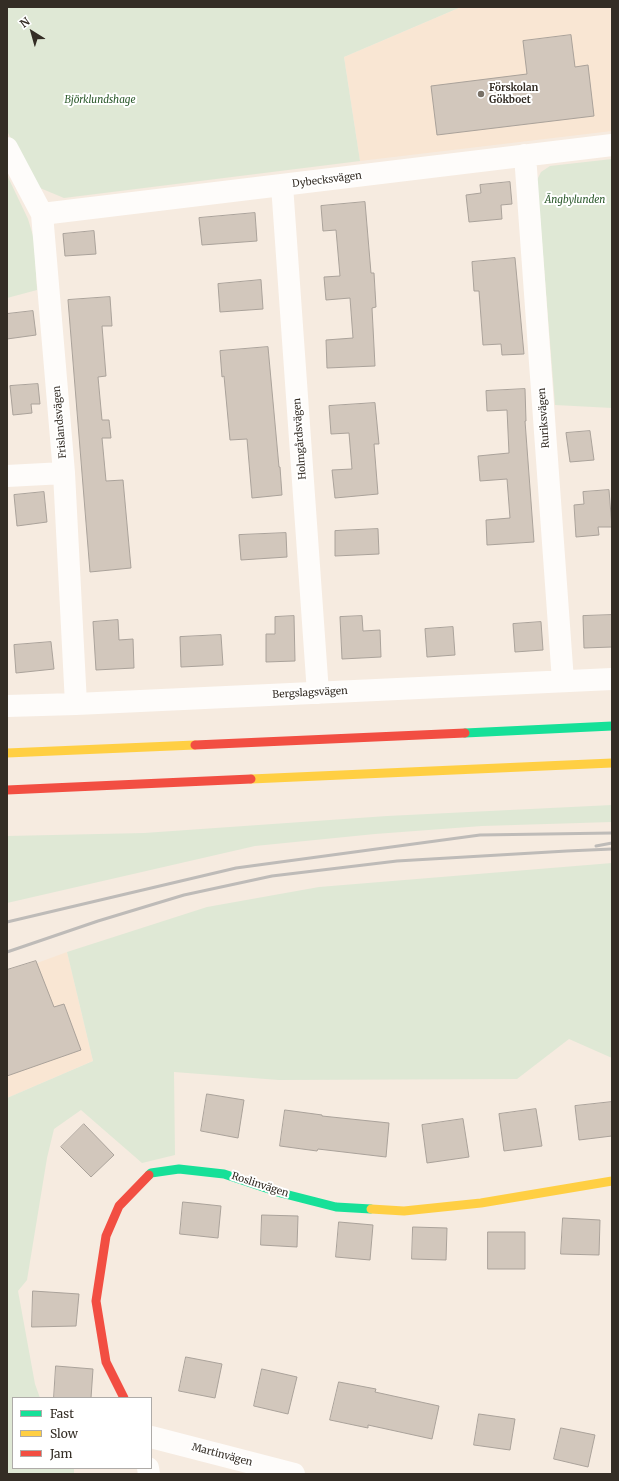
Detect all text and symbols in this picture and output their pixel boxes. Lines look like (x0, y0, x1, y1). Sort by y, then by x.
north arrow (12, 12, 52, 52)
text: N (17, 14, 32, 31)
place label: Förskolan Gökboet (489, 82, 538, 106)
marker: Förskolan Gökboet (476, 89, 486, 99)
park label: Björklundshage (64, 94, 136, 106)
street label: Dybecksvägen (292, 170, 362, 190)
park label: Ängbylunden (545, 194, 605, 206)
street label: Frislandsvägen (51, 385, 69, 459)
street label: Ruriksvägen (536, 387, 552, 449)
street label: Holmgårdsvägen (291, 398, 309, 480)
street label: Bergslagsvägen (272, 685, 348, 701)
street label: Roslinvägen (230, 1170, 290, 1200)
legend (12, 1397, 152, 1469)
text: Fast (50, 1406, 74, 1421)
text: Slow (50, 1426, 78, 1441)
street label: Martinvägen (190, 1441, 254, 1469)
text: Jam (50, 1446, 72, 1461)

